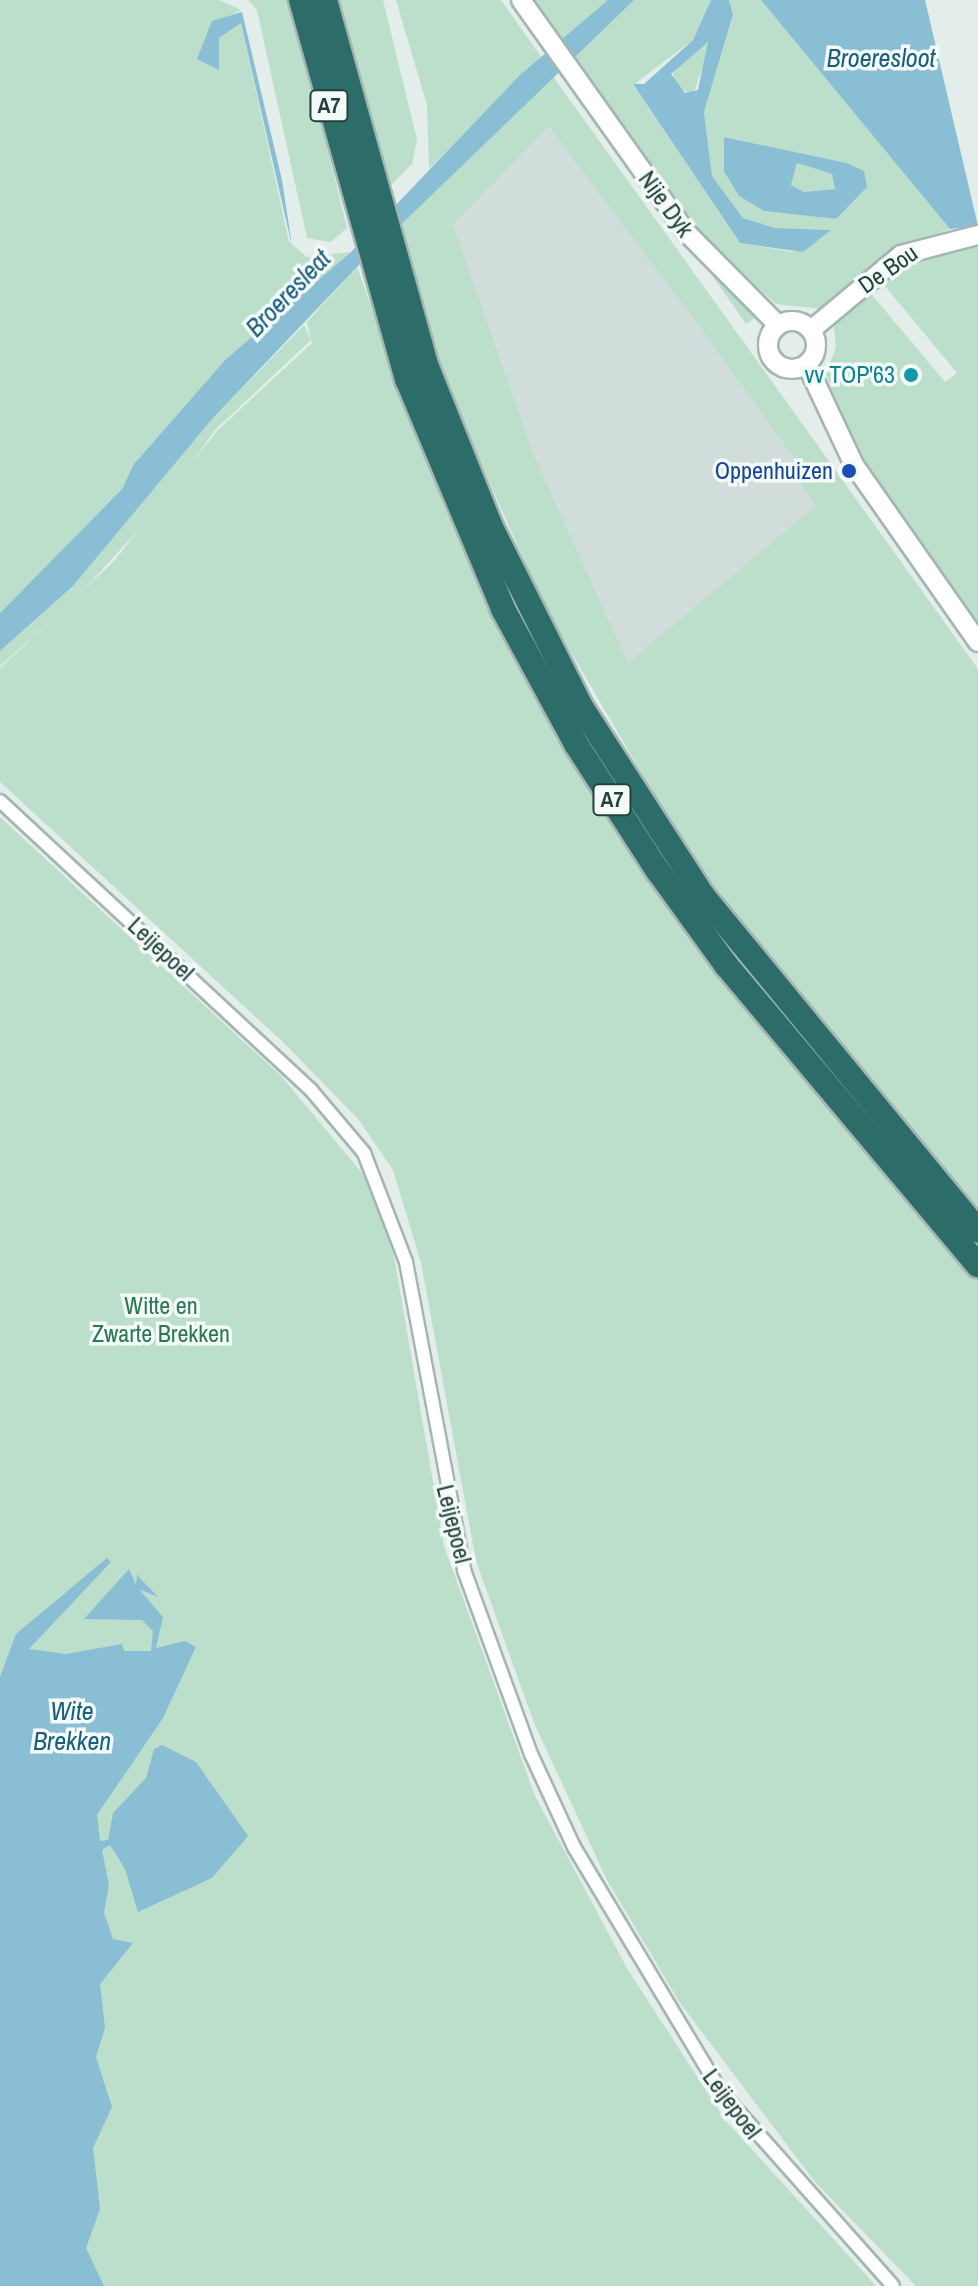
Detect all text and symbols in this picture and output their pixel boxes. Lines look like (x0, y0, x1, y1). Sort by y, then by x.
water label: Broeresloot (826, 42, 936, 74)
road number: A7 (309, 88, 349, 124)
street label: Nije Dyk (632, 165, 700, 243)
street label: De Bou (853, 238, 923, 300)
water label: Broeresleat (239, 243, 337, 343)
place label: vv TOP'63 (804, 361, 895, 389)
marker: vv TOP'63 (902, 366, 920, 384)
place label: Oppenhuizen (715, 457, 833, 485)
marker: Oppenhuizen (840, 462, 858, 480)
road number: A7 (592, 782, 632, 818)
street label: Leijepoel (122, 911, 200, 987)
park label: Witte en Zwarte Brekken (92, 1292, 230, 1348)
street label: Leijepoel (430, 1482, 478, 1566)
water label: Wite Brekken (33, 1695, 111, 1756)
street label: Leijepoel (696, 2063, 768, 2145)

